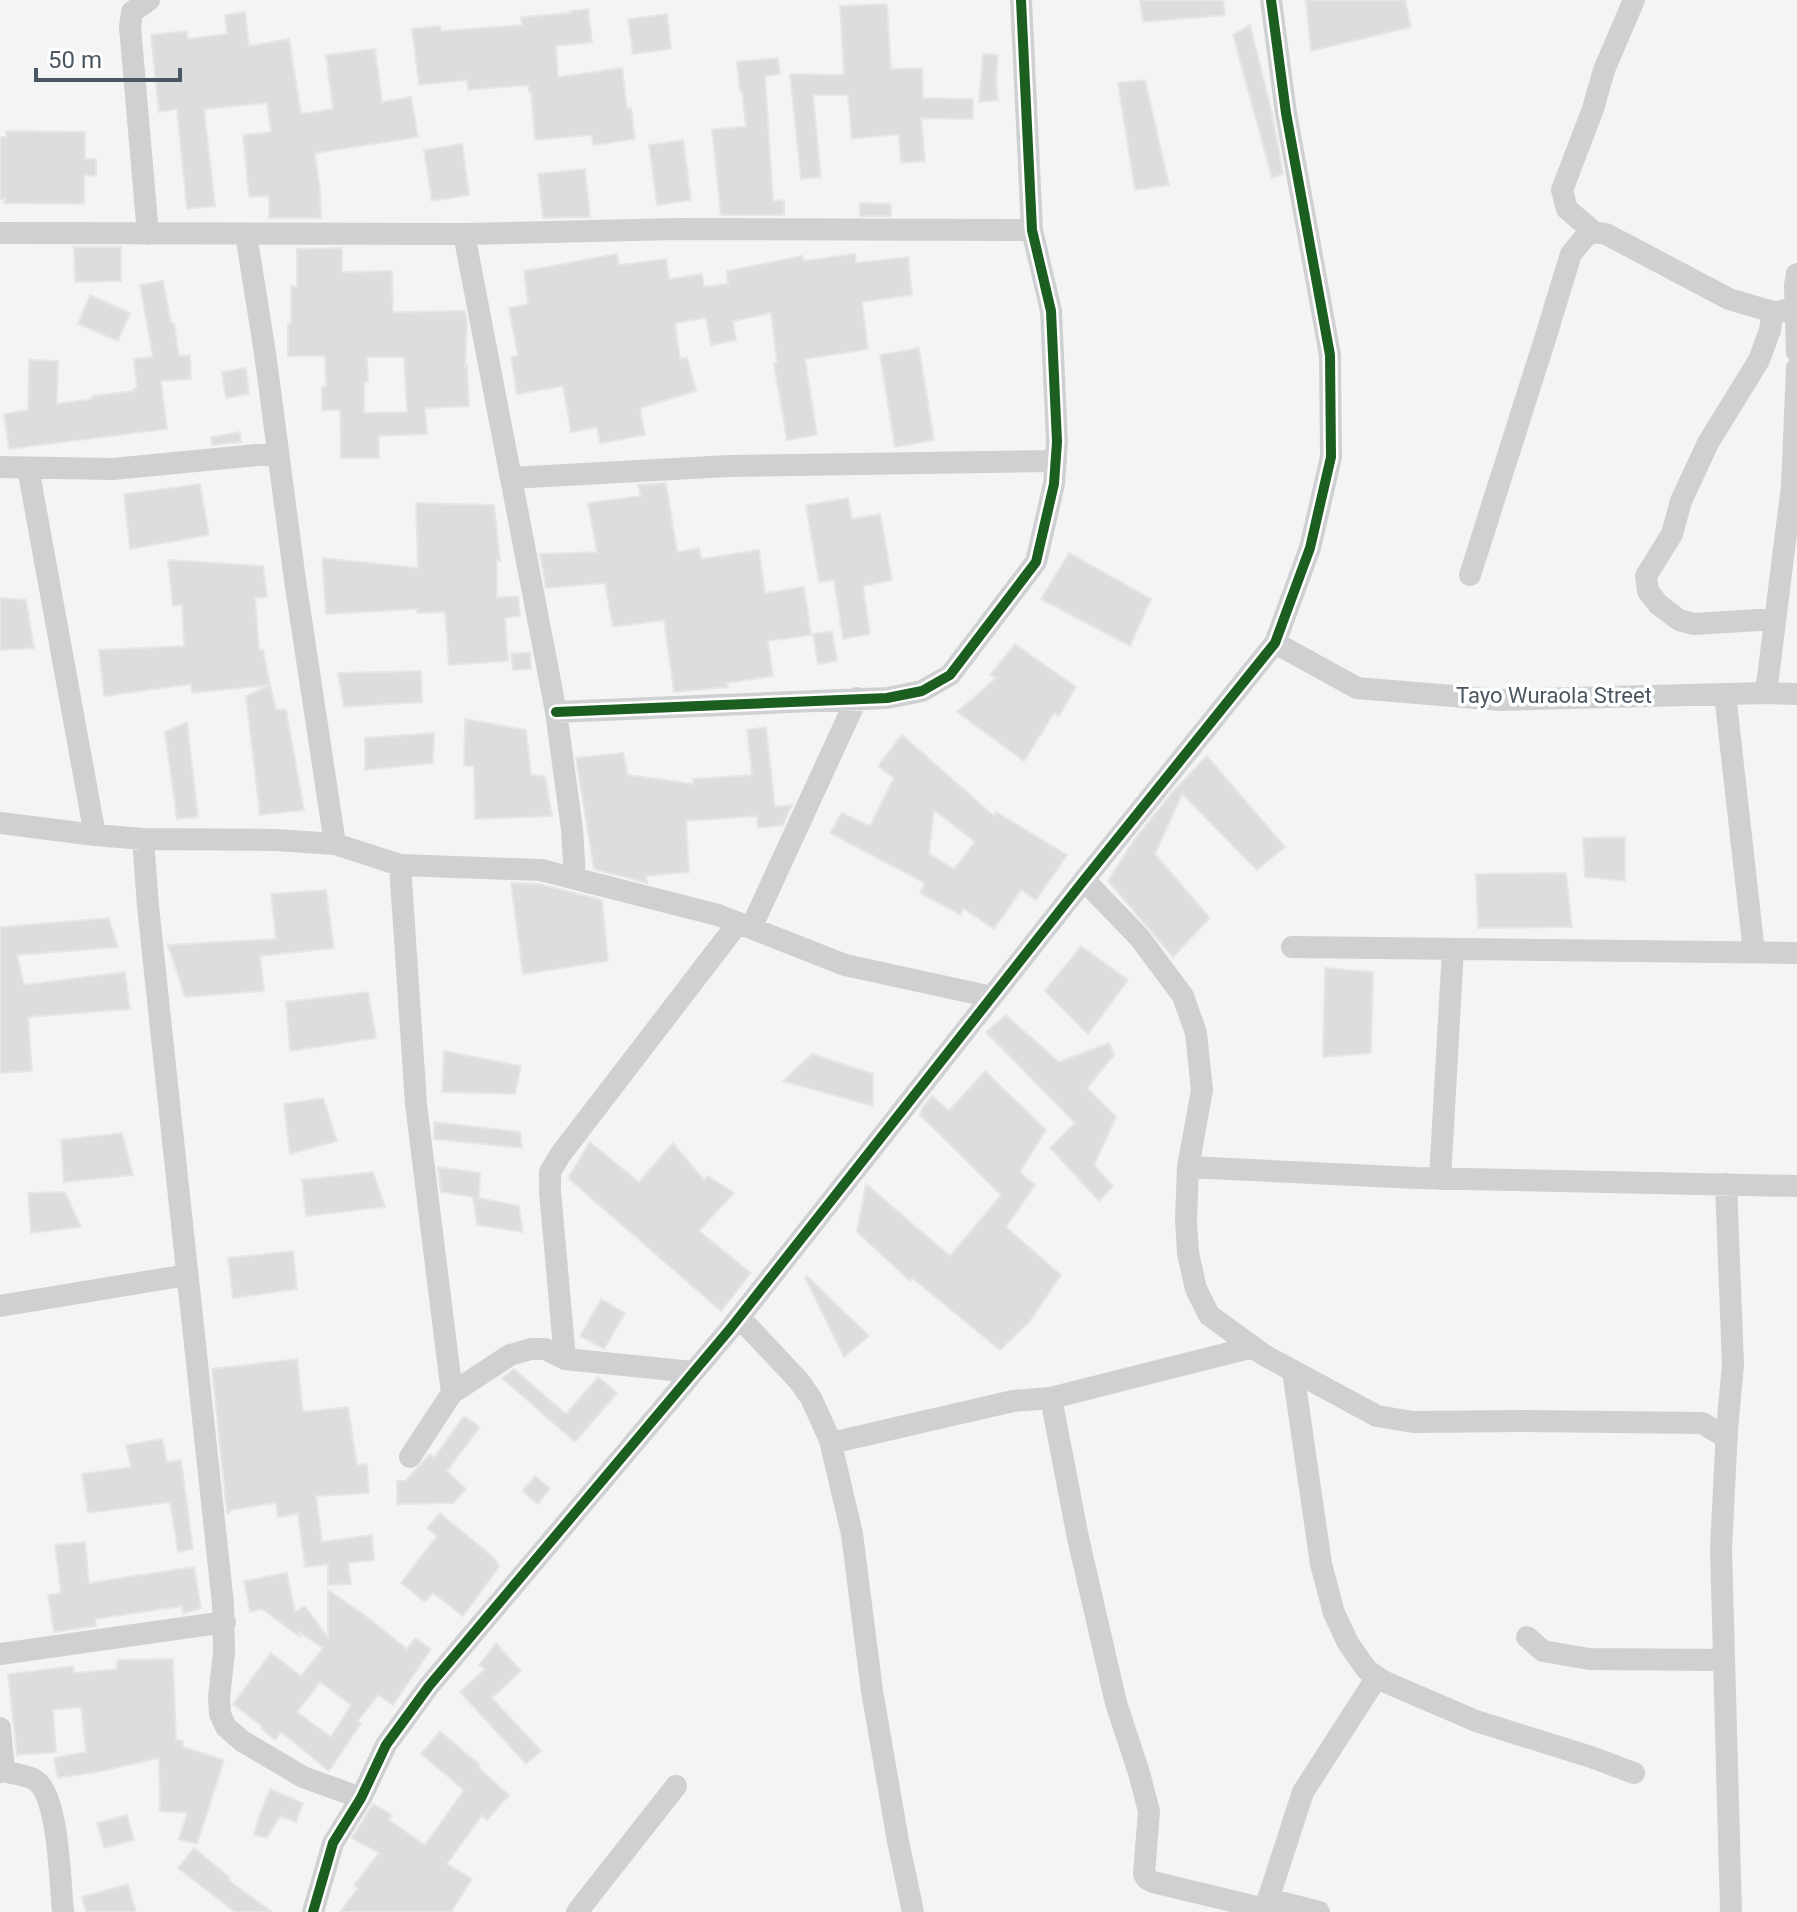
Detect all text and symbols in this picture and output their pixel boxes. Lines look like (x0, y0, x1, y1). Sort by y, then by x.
scale bar (36, 32, 180, 82)
text: 50 m (48, 46, 102, 74)
street label: Tayo Wuraola Street (1456, 683, 1652, 708)

